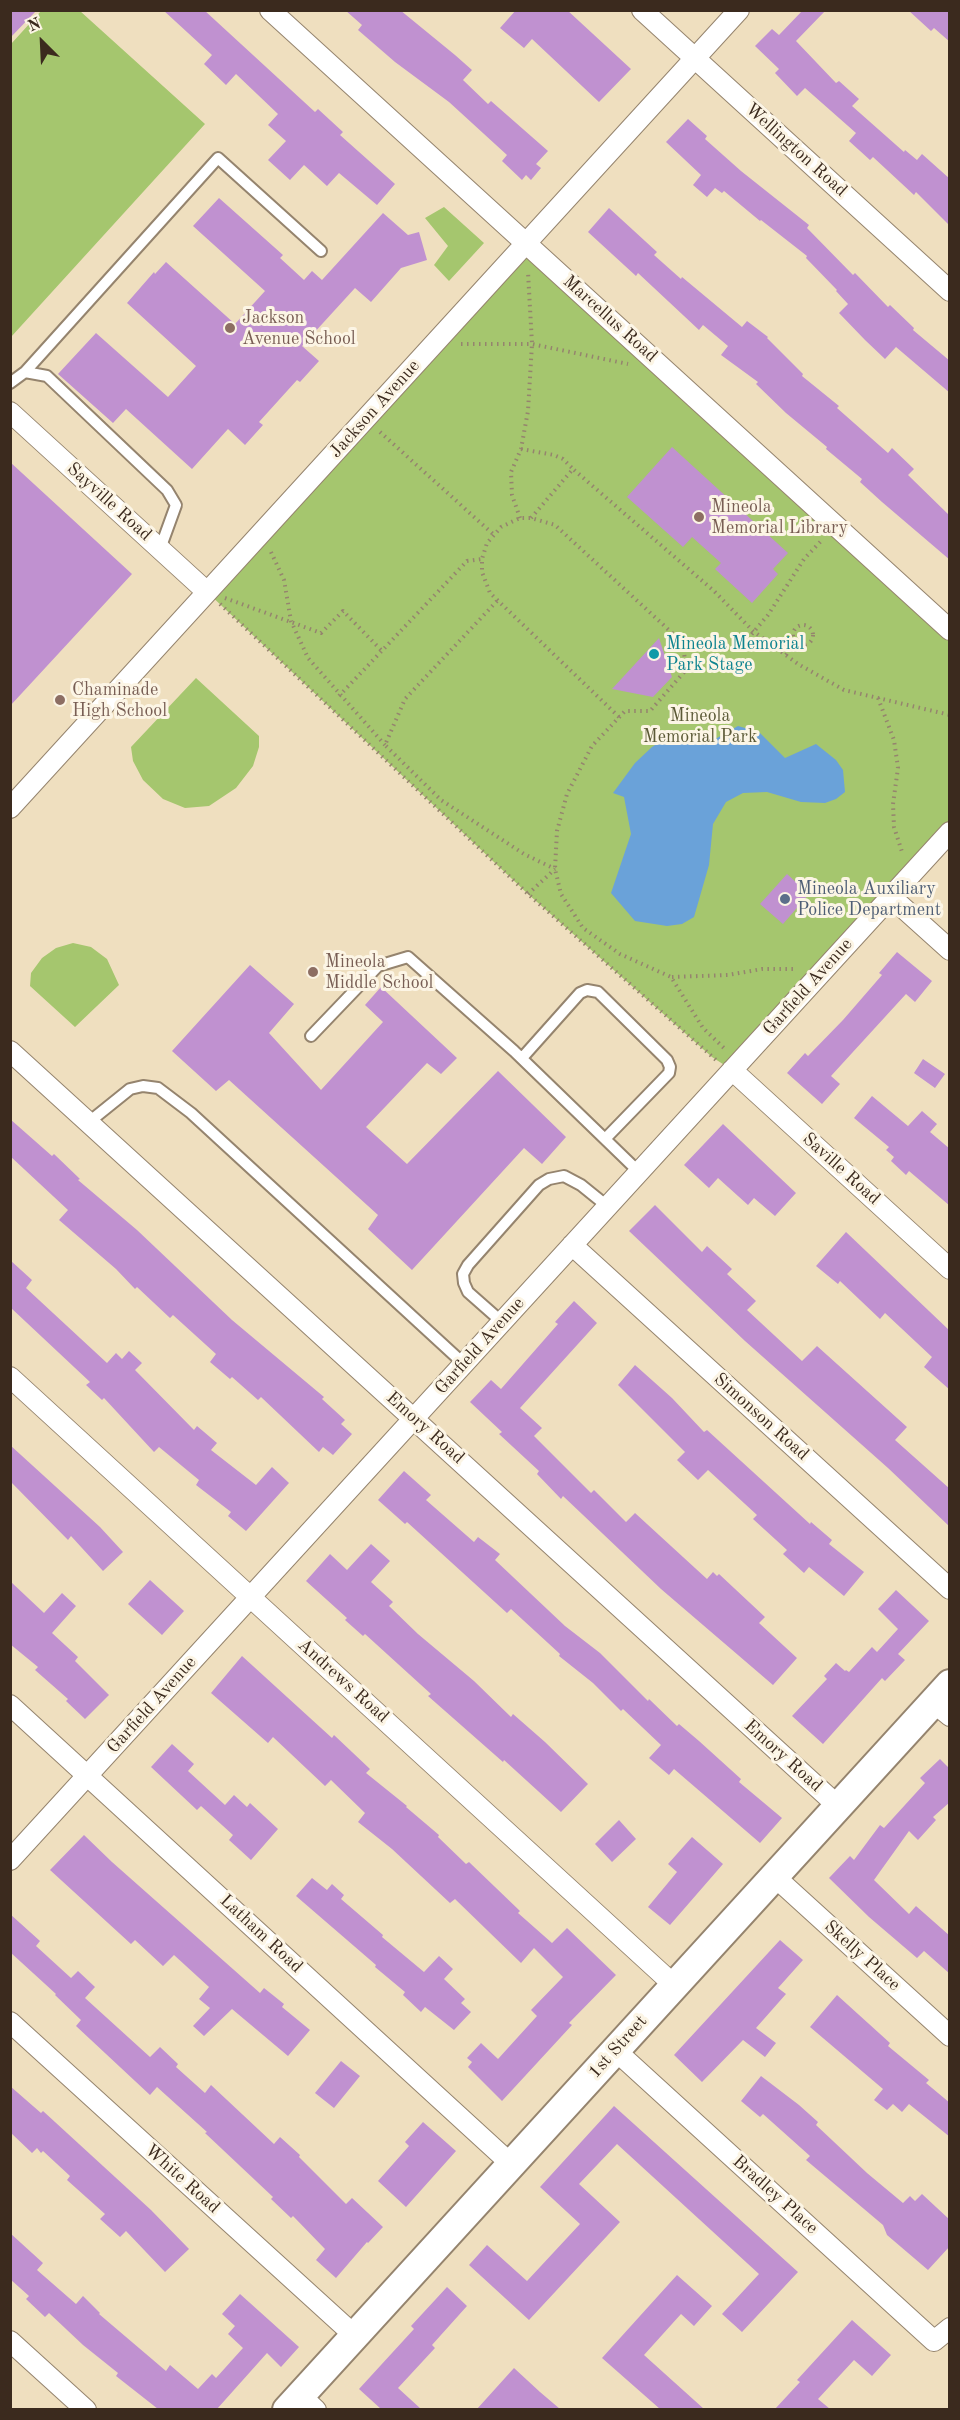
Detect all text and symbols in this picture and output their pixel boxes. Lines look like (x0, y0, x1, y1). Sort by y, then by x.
north arrow (12, 12, 72, 72)
text: N (26, 16, 44, 35)
street label: Wellington Road (741, 99, 851, 201)
street label: Marcellus Road (558, 271, 662, 367)
place label: Jackson Avenue School (242, 307, 356, 350)
marker: Jackson Avenue School (223, 321, 237, 335)
street label: Jackson Avenue (325, 356, 425, 462)
street label: Sayville Road (62, 458, 156, 546)
place label: Mineola Memorial Library (711, 496, 848, 538)
marker: Mineola Memorial Library (692, 510, 706, 524)
place label: Mineola Memorial Park Stage (666, 633, 804, 676)
marker: Mineola Memorial Park Stage (647, 647, 661, 661)
place label: Chaminade High School (72, 679, 167, 722)
marker: Chaminade High School (53, 693, 67, 707)
park label: Mineola Memorial Park (643, 705, 757, 748)
place label: Mineola Auxiliary Police Department (797, 878, 941, 920)
marker: Mineola Auxiliary Police Department (778, 892, 792, 906)
street label: Garfield Avenue (759, 934, 857, 1040)
place label: Mineola Middle School (325, 951, 433, 994)
marker: Mineola Middle School (306, 965, 320, 979)
street label: Saville Road (798, 1129, 884, 1209)
street label: Garfield Avenue (431, 1293, 529, 1399)
street label: Simonson Road (709, 1369, 813, 1465)
street label: Emory Road (381, 1387, 469, 1469)
street label: Andrews Road (293, 1634, 393, 1728)
street label: Garfield Avenue (103, 1652, 201, 1758)
street label: Emory Road (739, 1715, 827, 1797)
street label: Latham Road (215, 1890, 307, 1978)
street label: Skelly Place (819, 1916, 905, 1996)
street label: 1st Street (584, 2011, 652, 2083)
street label: White Road (140, 2140, 224, 2218)
street label: Bradley Place (728, 2151, 822, 2239)

